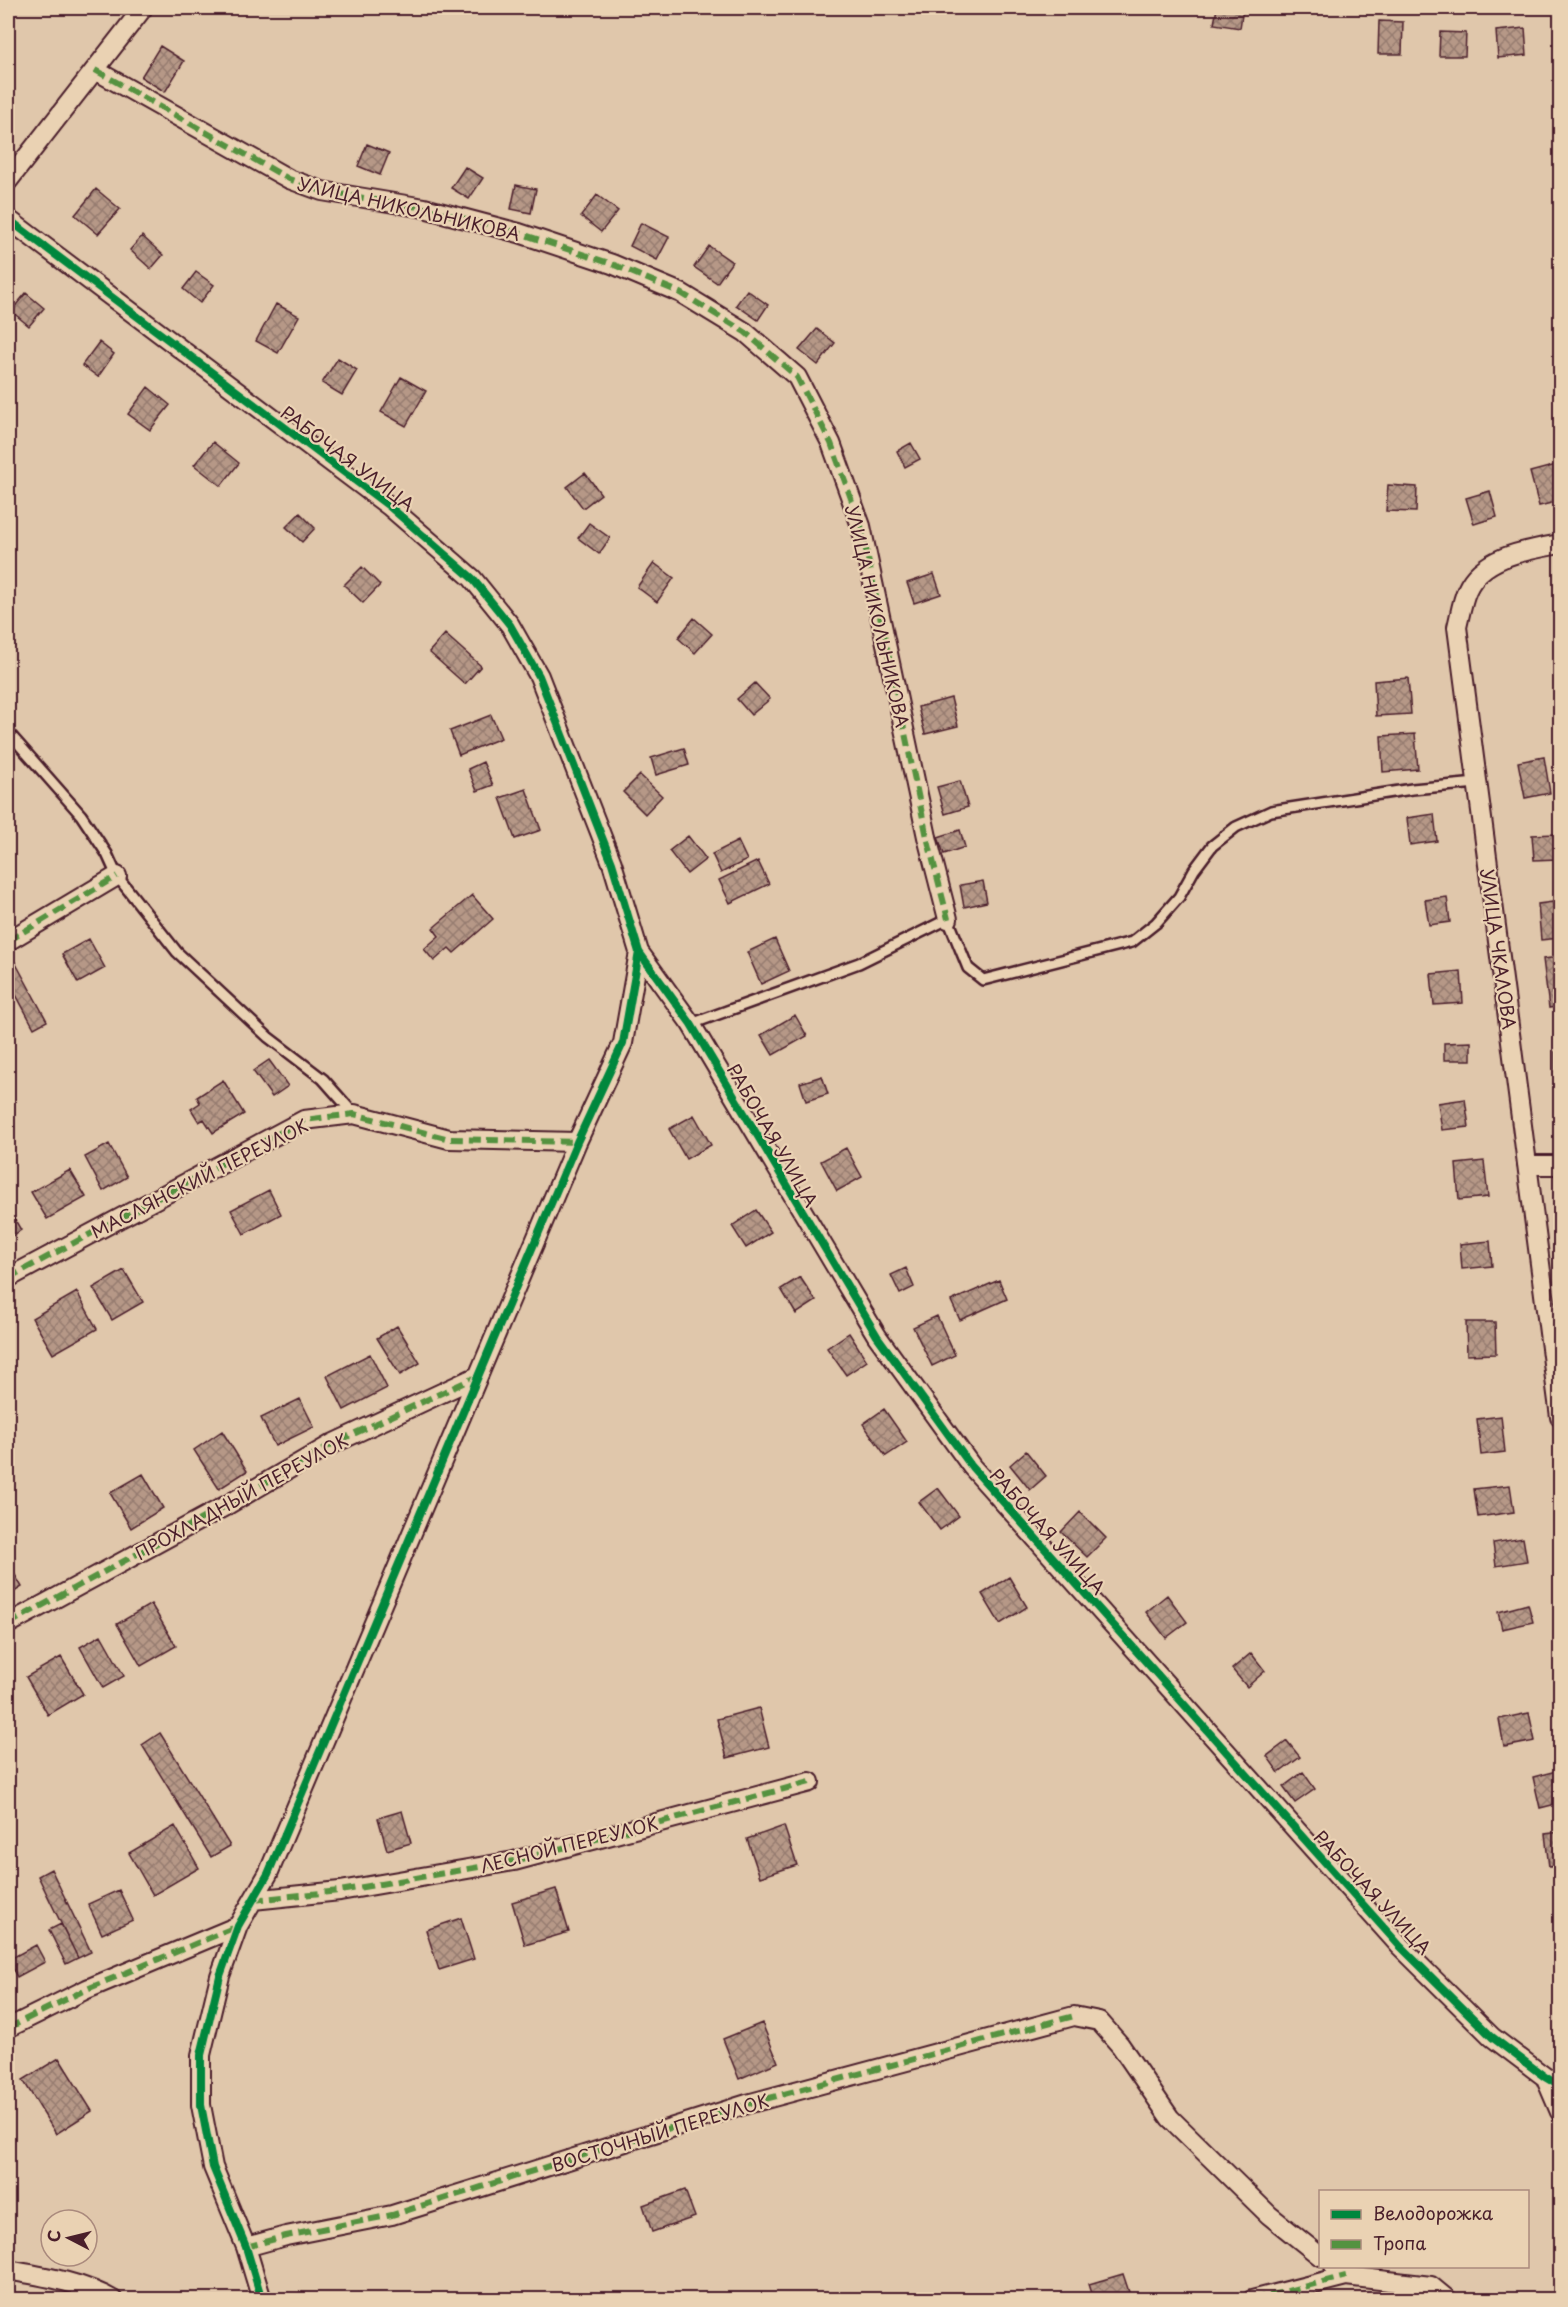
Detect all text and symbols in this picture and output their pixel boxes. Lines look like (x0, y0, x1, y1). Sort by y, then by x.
street label: УЛИЦА НИКОЛЬНИКОВА (295, 169, 523, 247)
street label: РАБОЧАЯ УЛИЦА (275, 399, 421, 517)
street label: УЛИЦА НИКОЛЬНИКОВА (839, 502, 917, 730)
street label: УЛИЦА ЧКАЛОВА (1474, 867, 1524, 1031)
street label: РАБОЧАЯ УЛИЦА (721, 1058, 825, 1212)
street label: МАСЛЯНСКИЙ ПЕРЕУЛОК (86, 1111, 312, 1245)
street label: ПРОХЛАДНЫЙ ПЕРЕУЛОК (129, 1426, 353, 1566)
street label: РАБОЧАЯ УЛИЦА (984, 1462, 1112, 1600)
street label: ЛЕСНОЙ ПЕРЕУЛОК (477, 1809, 661, 1879)
street label: РАБОЧАЯ УЛИЦА (1308, 1824, 1438, 1960)
street label: ВОСТОЧНЫЙ ПЕРЕУЛОК (548, 2086, 772, 2178)
legend (1319, 2190, 1529, 2268)
text: Велодорожка (1373, 2199, 1494, 2226)
north arrow (39, 2208, 99, 2268)
text: С (40, 2229, 66, 2243)
text: Тропа (1373, 2229, 1426, 2256)

